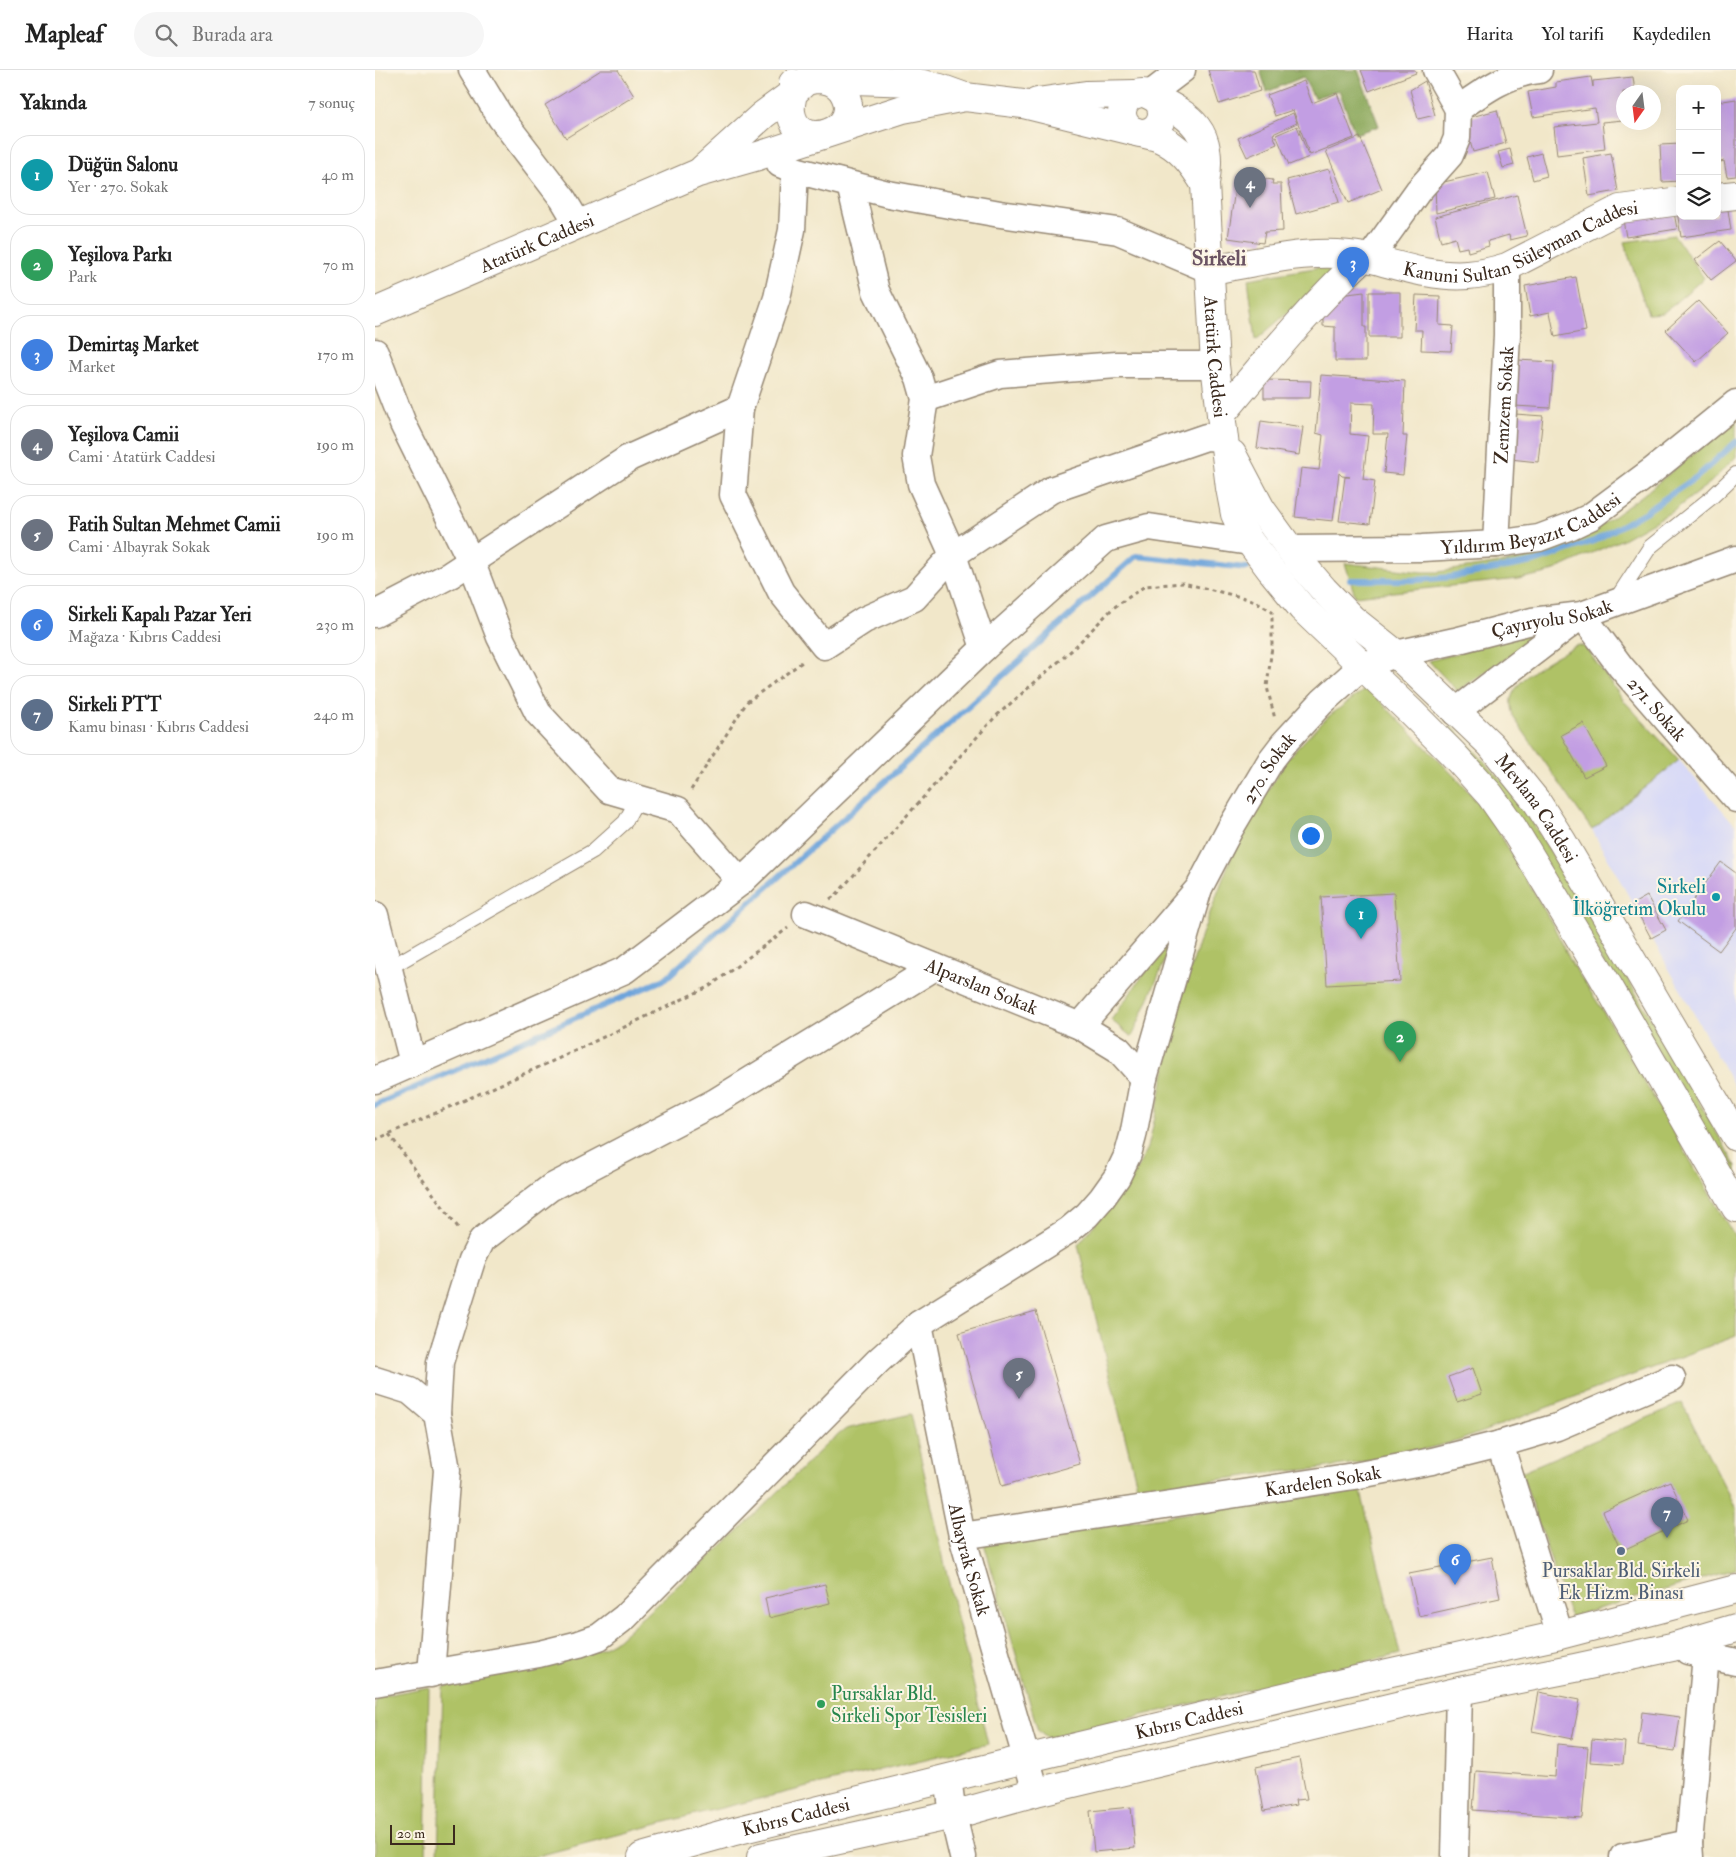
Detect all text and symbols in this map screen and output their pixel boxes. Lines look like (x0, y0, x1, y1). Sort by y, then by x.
search box (134, 12, 484, 57)
text: Mapleaf (25, 19, 104, 50)
icon: search (152, 21, 180, 49)
text: Burada ara (192, 23, 273, 47)
text: Harita (1466, 23, 1513, 46)
text: Yol tarifi (1541, 23, 1604, 46)
text: Kaydedilen (1632, 23, 1711, 46)
north arrow (1616, 85, 1661, 130)
map controls (1676, 85, 1721, 220)
button: + (1676, 85, 1721, 130)
text: Yakında (20, 89, 87, 116)
text: 7 sonuç (308, 93, 355, 113)
button: − (1676, 130, 1721, 175)
text: Düğün Salonu (68, 153, 178, 177)
text: 1 (34, 165, 40, 185)
text: 40 m (321, 165, 354, 185)
pin: 4 (1234, 167, 1266, 208)
button: layers (1676, 175, 1721, 220)
text: Yer · 270. Sokak (68, 177, 168, 197)
street label: Kanuni Sultan Süleyman Caddesi (1401, 196, 1640, 288)
street label: Atatürk Caddesi (475, 208, 598, 279)
text: Yeşilova Parkı (68, 243, 172, 267)
district label: Sirkeli (1192, 245, 1247, 272)
pin: 3 (1337, 247, 1369, 288)
text: 2 (33, 255, 41, 275)
text: 70 m (323, 255, 354, 275)
text: Park (68, 267, 97, 287)
street label: Atatürk Caddesi (1198, 294, 1232, 419)
text: Demirtaş Market (68, 333, 199, 357)
text: 3 (34, 345, 40, 365)
text: 170 m (317, 345, 354, 365)
street label: Zemzem Sokak (1489, 346, 1519, 465)
text: Market (68, 357, 115, 377)
text: Yeşilova Camii (68, 423, 179, 447)
text: 4 (33, 435, 41, 455)
text: 190 m (316, 435, 354, 455)
text: Cami · Atatürk Caddesi (68, 447, 216, 467)
street label: Yıldırım Beyazıt Caddesi (1440, 487, 1626, 560)
text: Fatih Sultan Mehmet Camii (68, 513, 280, 537)
text: 5 (33, 525, 41, 545)
text: 190 m (316, 525, 354, 545)
text: Cami · Albayrak Sokak (68, 537, 210, 557)
street label: Çayıryolu Sokak (1489, 594, 1616, 644)
text: Sirkeli Kapalı Pazar Yeri (68, 603, 252, 627)
text: 6 (33, 615, 41, 635)
text: 230 m (316, 615, 354, 635)
text: Mağaza · Kıbrıs Caddesi (68, 627, 221, 647)
street label: 271. Sokak (1622, 672, 1691, 747)
text: Sirkeli PTT (68, 693, 161, 717)
text: 7 (33, 705, 41, 725)
text: 240 m (313, 705, 354, 725)
text: Kamu binası · Kıbrıs Caddesi (68, 717, 249, 737)
street label: 270. Sokak (1237, 727, 1301, 808)
street label: Mevlana Caddesi (1490, 749, 1583, 867)
your location (1298, 823, 1324, 849)
place label: Sirkeli İlköğretim Okulu (1572, 875, 1706, 921)
marker: Sirkeli İlköğretim Okulu (1710, 891, 1722, 903)
pin: 1 (1345, 898, 1377, 939)
street label: Alparslan Sokak (921, 953, 1042, 1021)
pin: 2 (1384, 1021, 1416, 1062)
pin: 5 (1003, 1358, 1035, 1399)
street label: Kardelen Sokak (1263, 1460, 1383, 1503)
pin: 7 (1651, 1497, 1683, 1538)
street label: Albayrak Sokak (942, 1500, 995, 1619)
pin: 6 (1439, 1544, 1471, 1585)
marker: Pursaklar Bld. Sirkeli Ek Hizm. Binası (1615, 1545, 1627, 1557)
place label: Pursaklar Bld. Sirkeli Ek Hizm. Binası (1542, 1559, 1700, 1605)
place label: Pursaklar Bld. Sirkeli Spor Tesisleri (831, 1682, 987, 1729)
street label: Kıbrıs Caddesi (1133, 1696, 1246, 1745)
marker: Pursaklar Bld. Sirkeli Spor Tesisleri (815, 1698, 827, 1710)
street label: Kıbrıs Caddesi (739, 1792, 852, 1842)
scale bar (390, 1822, 455, 1845)
text: 20 m (397, 1825, 425, 1842)

